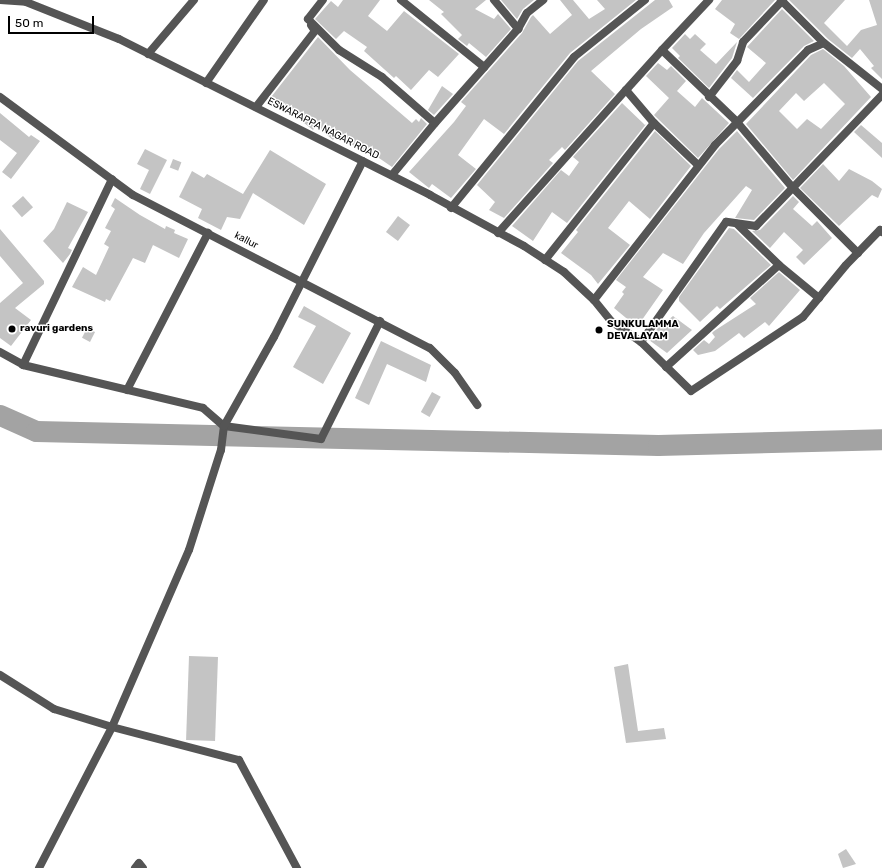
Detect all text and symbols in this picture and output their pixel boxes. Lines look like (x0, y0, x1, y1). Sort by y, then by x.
scale bar (10, 8, 96, 34)
text: 50 m (15, 16, 43, 30)
street label: ESWARAPPA NAGAR ROAD (265, 95, 381, 163)
street label: kallur (232, 230, 260, 252)
place label: SUNKULAMMA DEVALAYAM (607, 318, 679, 342)
place label: ravuri gardens (20, 323, 93, 335)
marker: ravuri gardens (7, 324, 17, 334)
marker: SUNKULAMMA DEVALAYAM (594, 325, 604, 335)

